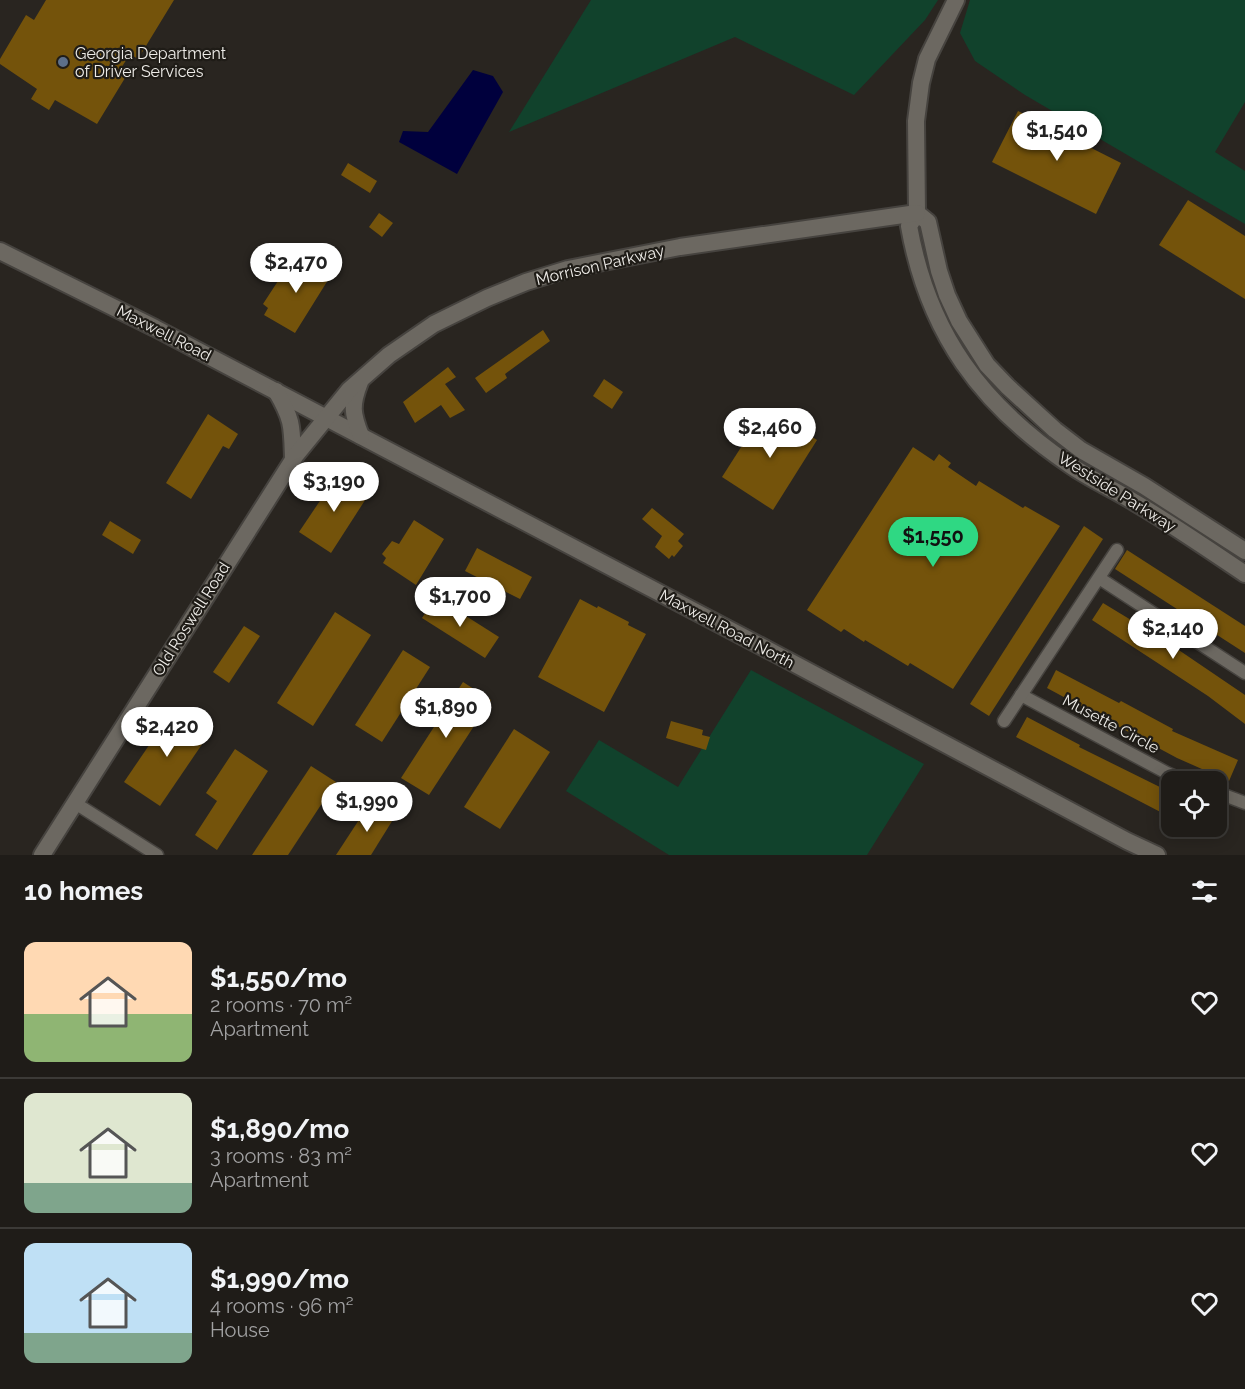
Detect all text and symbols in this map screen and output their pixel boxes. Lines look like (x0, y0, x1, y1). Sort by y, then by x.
place label: Georgia Department of Driver Services (75, 44, 227, 81)
marker: Georgia Department of Driver Services (56, 55, 70, 69)
pin: $1,540 (1008, 111, 1106, 162)
text: $1,540 (1026, 118, 1088, 142)
street label: Morrison Parkway (534, 241, 666, 289)
pin: $2,470 (247, 243, 345, 294)
text: $2,470 (264, 250, 328, 274)
street label: Maxwell Road (114, 301, 214, 365)
pin: $2,460 (721, 408, 819, 459)
text: $2,460 (738, 415, 802, 439)
street label: Westside Parkway (1055, 448, 1180, 536)
pin: $3,190 (285, 462, 383, 513)
text: $3,190 (303, 469, 365, 493)
pin: $1,550 (884, 517, 982, 568)
text: $1,550 (902, 524, 964, 548)
street label: Old Roswell Road (148, 559, 234, 679)
pin: $1,700 (411, 577, 509, 628)
text: $1,700 (429, 584, 491, 608)
street label: Maxwell Road North (656, 585, 798, 673)
pin: $2,140 (1124, 609, 1222, 660)
text: $2,140 (1142, 616, 1204, 640)
pin: $1,890 (397, 688, 495, 739)
street label: Musette Circle (1059, 690, 1163, 758)
text: $1,890 (414, 695, 478, 719)
pin: $2,420 (118, 707, 216, 758)
text: $2,420 (135, 714, 199, 738)
map controls (1161, 771, 1227, 837)
button: locate (1161, 771, 1227, 837)
pin: $1,990 (318, 782, 416, 833)
text: $1,990 (335, 789, 399, 813)
icon: filters (1188, 875, 1221, 908)
text: 10 homes (24, 876, 143, 906)
text: $1,550/mo (210, 963, 347, 993)
icon: home (72, 966, 144, 1038)
icon: heart (1188, 986, 1221, 1019)
text: 2 rooms · 70 m² (210, 993, 352, 1017)
text: Apartment (210, 1017, 309, 1041)
text: $1,890/mo (210, 1114, 349, 1144)
icon: home (72, 1117, 144, 1189)
icon: heart (1188, 1137, 1221, 1170)
text: 3 rooms · 83 m² (210, 1144, 352, 1168)
text: Apartment (210, 1168, 309, 1192)
text: $1,990/mo (210, 1264, 349, 1294)
icon: home (72, 1267, 144, 1339)
icon: heart (1188, 1287, 1221, 1320)
text: 4 rooms · 96 m² (210, 1294, 354, 1318)
text: House (210, 1318, 270, 1342)

